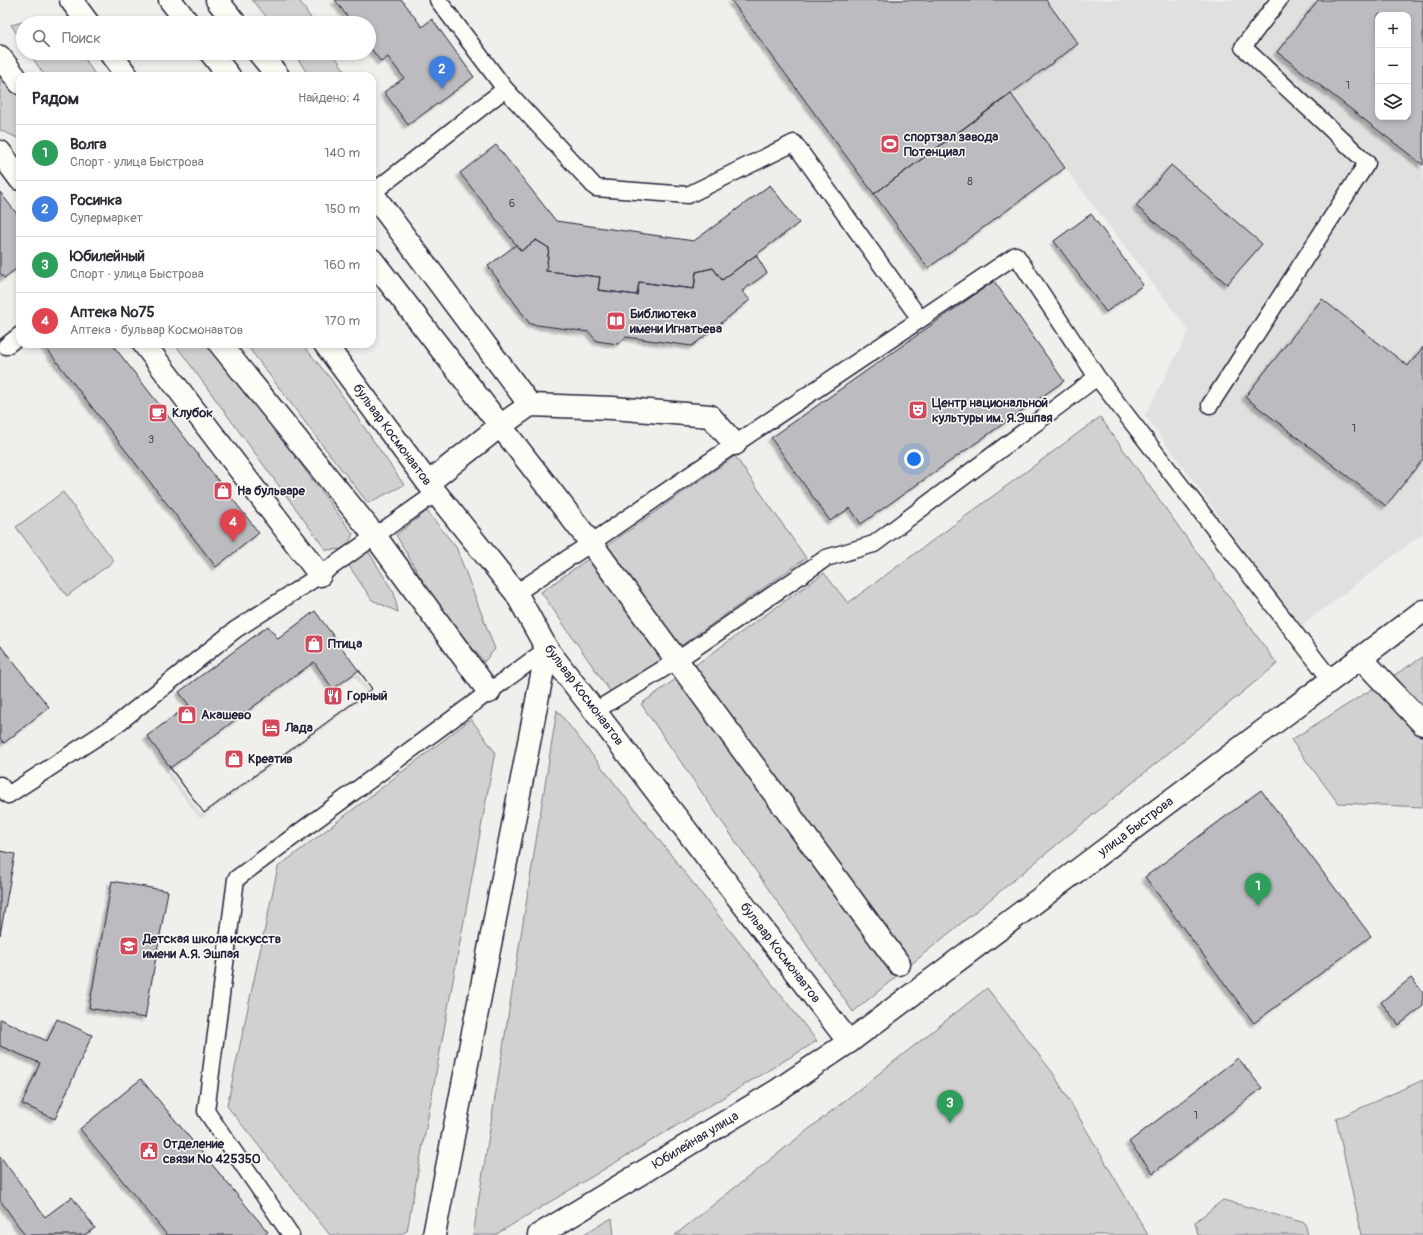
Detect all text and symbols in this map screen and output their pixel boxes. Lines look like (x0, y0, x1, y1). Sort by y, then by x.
map controls (1375, 12, 1411, 120)
button: + (1375, 12, 1411, 48)
search box (16, 16, 376, 60)
icon: search (30, 27, 52, 49)
text: Поиск (62, 29, 101, 48)
button: − (1375, 48, 1411, 84)
pin: 2 (429, 56, 455, 89)
house number: 1 (1346, 79, 1350, 92)
button: layers (1375, 84, 1411, 120)
text: Рядом (32, 88, 79, 109)
text: Найдено: 4 (298, 90, 360, 106)
place label: спортзал завода Потенциал (903, 129, 998, 160)
sports icon: спортзал завода Потенциал (879, 133, 901, 155)
text: Волга (70, 135, 107, 154)
text: 1 (42, 145, 48, 161)
text: 140 m (324, 145, 360, 161)
text: Спорт · улица Быстрова (70, 154, 204, 170)
house number: 8 (967, 175, 973, 188)
text: Росинка (70, 191, 122, 210)
house number: 6 (509, 197, 515, 210)
text: 2 (41, 201, 49, 217)
text: 150 m (325, 201, 360, 217)
text: Супермаркет (70, 210, 143, 226)
text: Юбилейный (70, 247, 145, 266)
text: 3 (41, 257, 49, 273)
text: 160 m (324, 257, 360, 273)
text: Спорт · улица Быстрова (70, 266, 204, 282)
text: Аптека №75 (70, 303, 155, 322)
place label: Библиотека имени Игнатьева (629, 306, 722, 337)
library icon: Библиотека имени Игнатьева (605, 310, 627, 332)
text: 4 (41, 313, 49, 329)
text: 170 m (325, 313, 360, 329)
text: Аптека · бульвар Космонавтов (70, 322, 243, 338)
street label: бульвар Космонавтов (349, 381, 435, 489)
place label: Центр национальной культуры им. Я.Эшпая (932, 395, 1053, 426)
theatre icon: Центр национальной культуры им. Я.Эшпая (907, 399, 929, 421)
cafe icon: Клубок (147, 402, 169, 424)
place label: Клубок (172, 405, 213, 421)
house number: 1 (1352, 422, 1356, 435)
house number: 3 (148, 433, 154, 446)
your location (904, 449, 924, 469)
shop icon: На бульваре (212, 480, 234, 502)
place label: На бульваре (237, 483, 306, 499)
pin: 4 (220, 509, 246, 542)
shop icon: Птица (303, 633, 325, 655)
place label: Птица (328, 636, 362, 652)
street label: бульвар Космонавтов (541, 641, 627, 749)
restaurant icon: Горный (322, 685, 344, 707)
place label: Горный (347, 688, 387, 704)
shop icon: Акашево (176, 704, 198, 726)
place label: Акашево (201, 707, 251, 723)
hotel icon: Лада (260, 717, 282, 739)
place label: Лада (284, 720, 313, 736)
shop icon: Креатив (223, 748, 245, 770)
place label: Креатив (248, 751, 293, 767)
street label: улица Быстрова (1094, 793, 1177, 861)
pin: 1 (1245, 873, 1271, 906)
street label: бульвар Космонавтов (737, 899, 824, 1006)
place label: Детская школа искусств имени А.Я. Эшпая (142, 931, 281, 962)
school or university icon: Детская школа искусств имени А.Я. Эшпая (118, 935, 140, 957)
pin: 3 (937, 1090, 963, 1123)
street label: Юбилейная улица (650, 1108, 742, 1172)
house number: 1 (1194, 1109, 1198, 1122)
place label: Отделение связи № 425350 (162, 1136, 261, 1167)
public building icon: Отделение связи № 425350 (138, 1140, 160, 1162)

